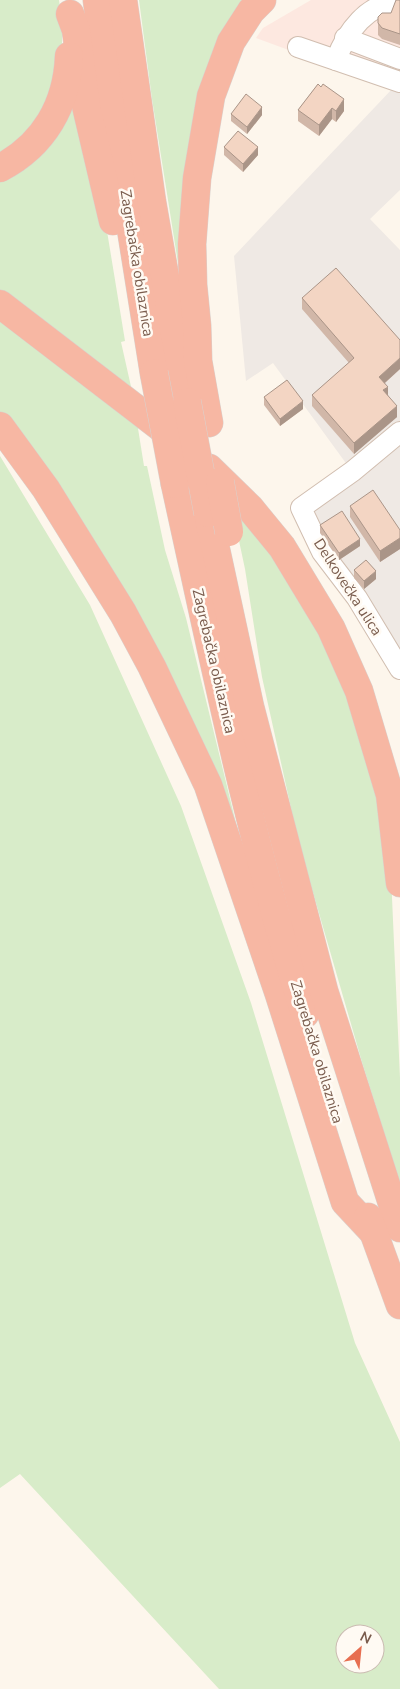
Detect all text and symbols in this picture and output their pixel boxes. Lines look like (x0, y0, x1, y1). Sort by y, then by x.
street label: Zagrebačka obilaznica (116, 188, 158, 338)
street label: Delkovečka ulica (309, 535, 387, 639)
street label: Zagrebačka obilaznica (188, 587, 240, 735)
street label: Zagrebačka obilaznica (286, 978, 348, 1126)
north arrow (335, 1624, 385, 1674)
text: N (357, 1627, 375, 1649)

